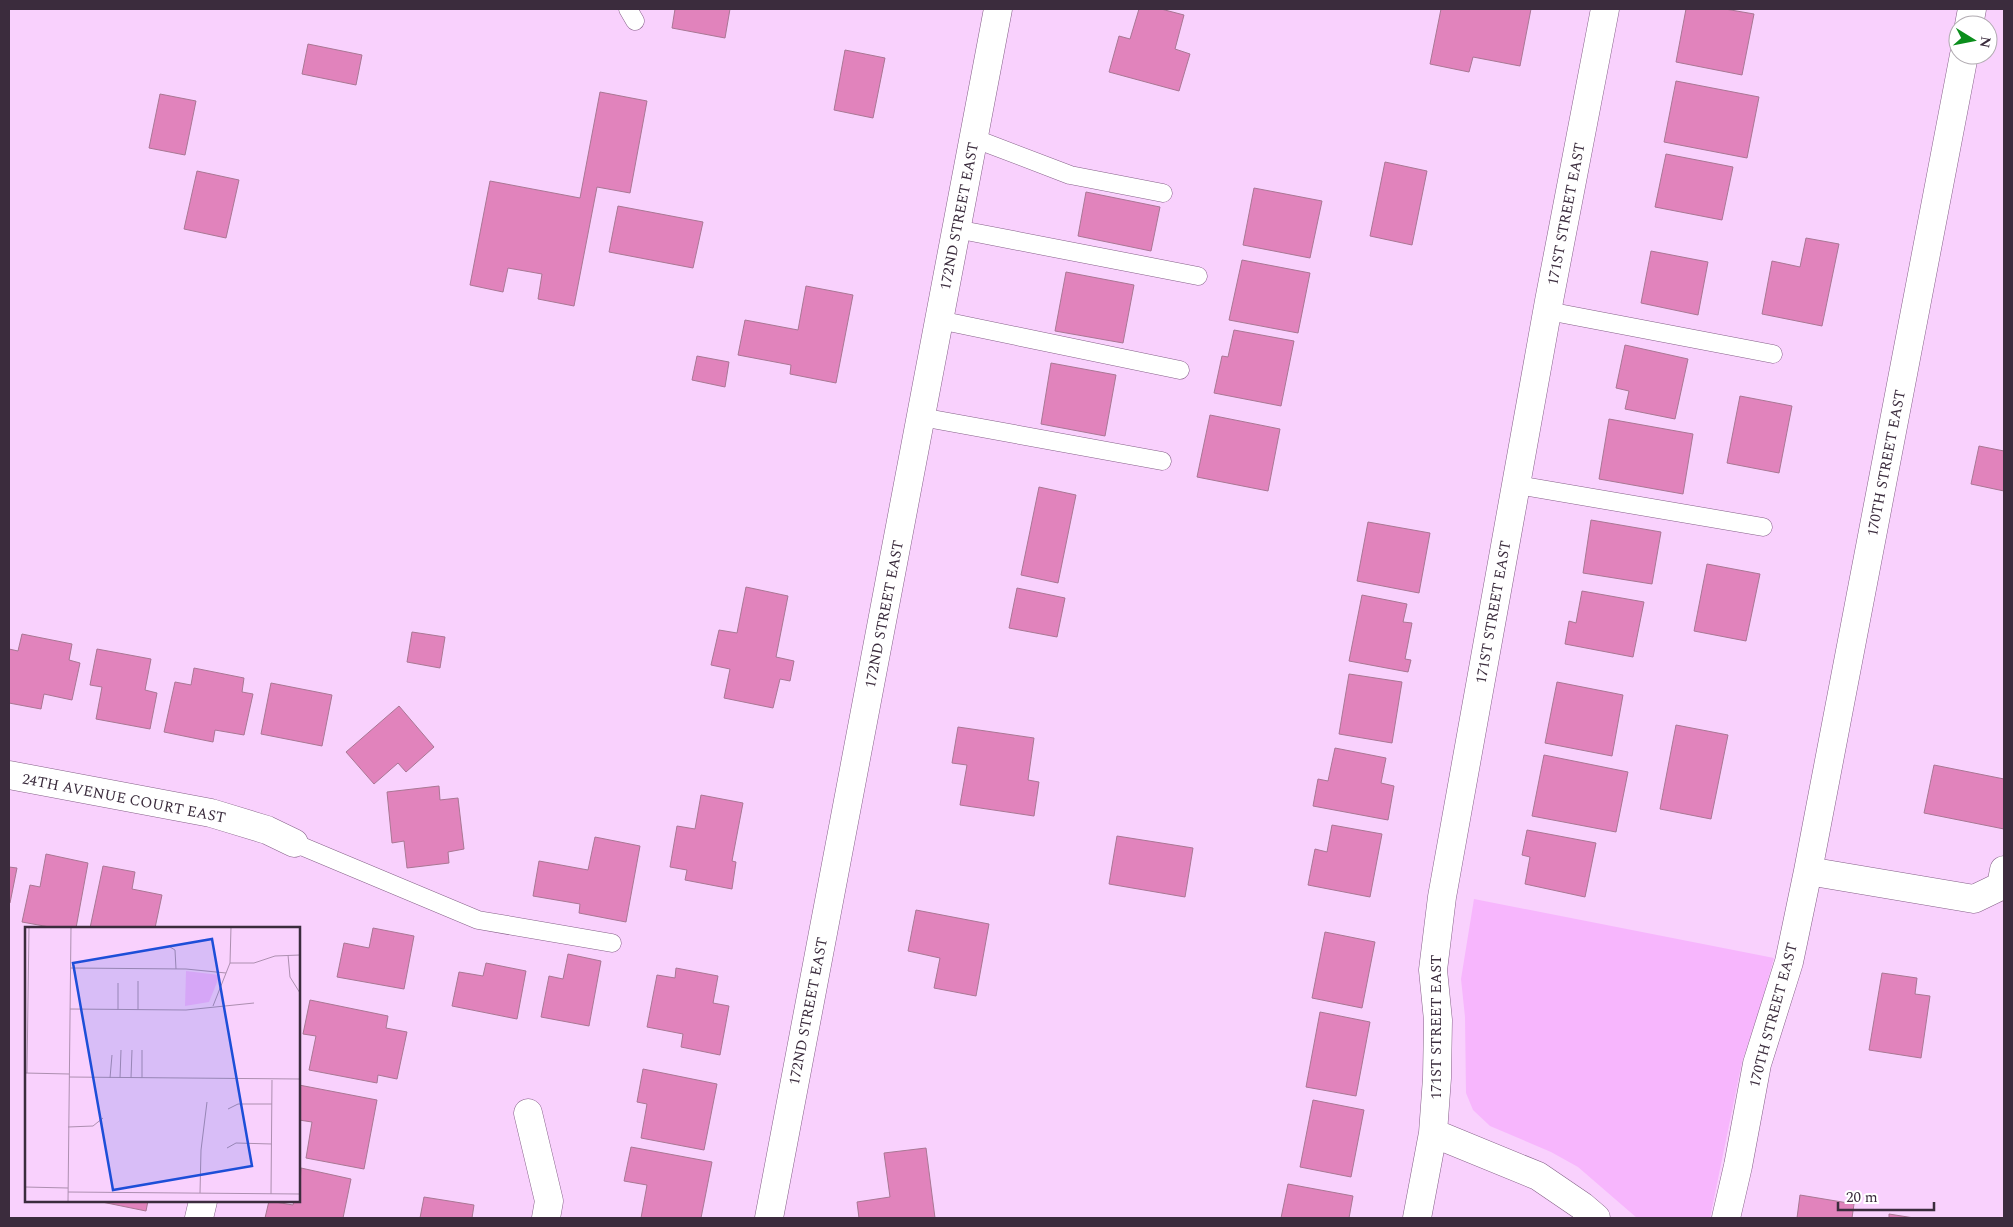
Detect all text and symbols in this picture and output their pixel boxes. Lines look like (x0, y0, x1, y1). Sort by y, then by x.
north arrow (1948, 15, 1998, 65)
text: N (1974, 35, 1997, 50)
street label: 172ND STREET EAST (934, 140, 985, 292)
street label: 171ST STREET EAST (1541, 141, 1592, 287)
street label: 170TH STREET EAST (1861, 388, 1912, 538)
street label: 172ND STREET EAST (859, 538, 910, 690)
street label: 171ST STREET EAST (1470, 539, 1517, 685)
street label: 24TH AVENUE COURT EAST (20, 767, 228, 830)
inset map (25, 927, 300, 1202)
street label: 172ND STREET EAST (783, 935, 834, 1087)
street label: 170TH STREET EAST (1743, 940, 1804, 1090)
street label: 171ST STREET EAST (1425, 955, 1448, 1099)
scale bar (1838, 1180, 1934, 1212)
text: 20 m (1846, 1186, 1878, 1209)

